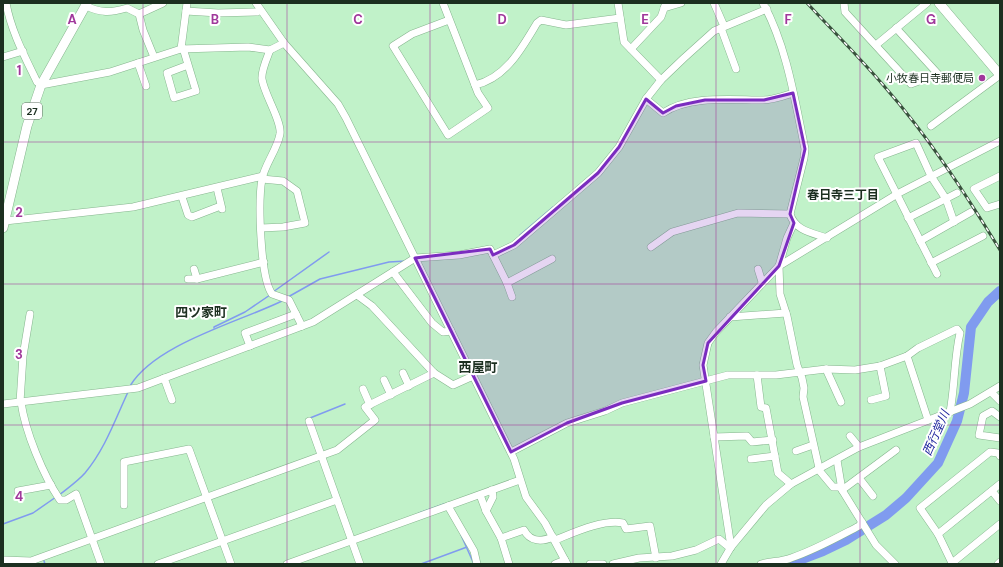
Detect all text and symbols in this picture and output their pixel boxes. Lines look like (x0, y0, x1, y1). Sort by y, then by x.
text: A (67, 11, 77, 28)
text: B (211, 11, 219, 28)
text: C (353, 11, 363, 28)
text: D (497, 11, 507, 28)
text: E (641, 11, 649, 28)
text: F (784, 11, 792, 28)
text: G (926, 11, 936, 28)
text: 1 (17, 62, 21, 79)
place label: 小牧春日寺郵便局 (886, 71, 974, 85)
marker: 小牧春日寺郵便局 (977, 73, 987, 83)
road number: 27 (22, 103, 42, 119)
district label: 春日寺三丁目 (807, 187, 879, 203)
text: 2 (15, 204, 23, 221)
district label: 四ツ家町 (175, 304, 227, 321)
text: 3 (15, 346, 23, 363)
district label: 西屋町 (458, 359, 498, 376)
water label: 西行堂川 (919, 406, 954, 458)
text: 4 (15, 488, 23, 505)

